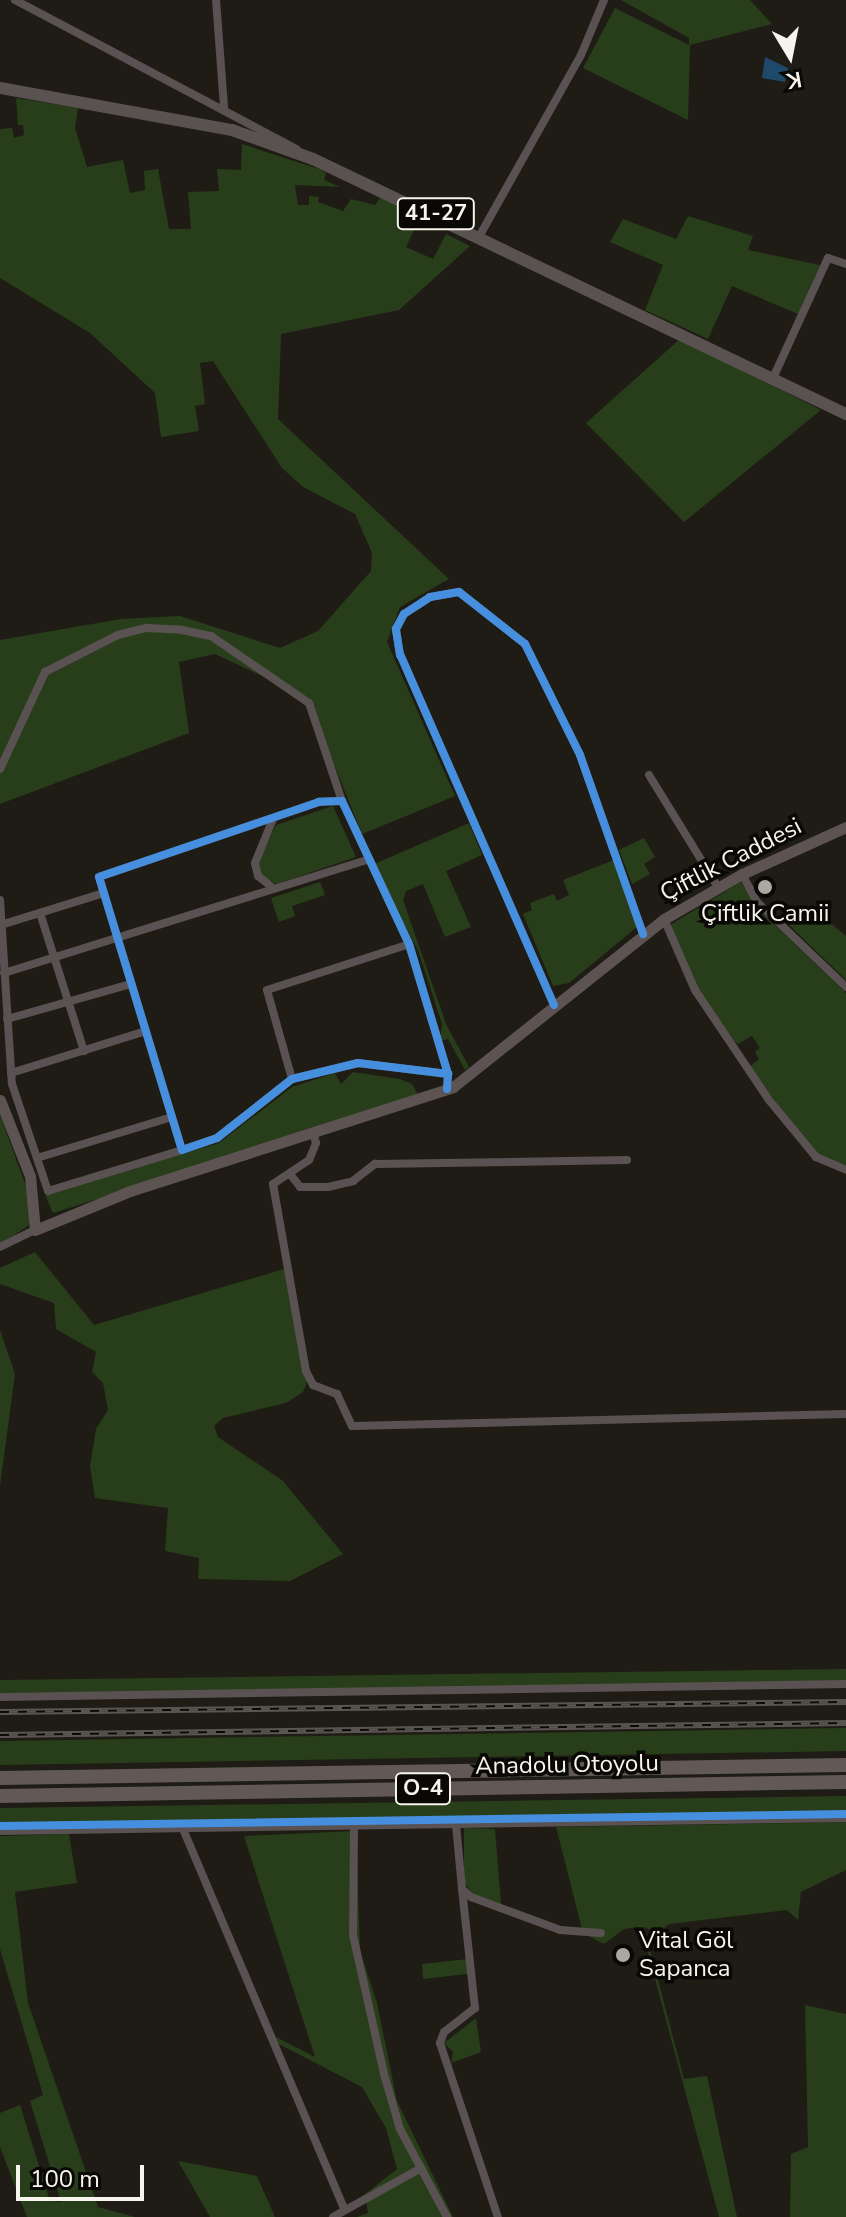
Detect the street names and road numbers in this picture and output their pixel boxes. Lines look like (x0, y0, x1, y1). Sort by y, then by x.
road number: 41-27 (396, 196, 476, 232)
street label: Çiftlik Caddesi (656, 812, 806, 908)
street label: Anadolu Otoyolu (475, 1749, 659, 1781)
road number: O-4 (393, 1771, 453, 1807)

